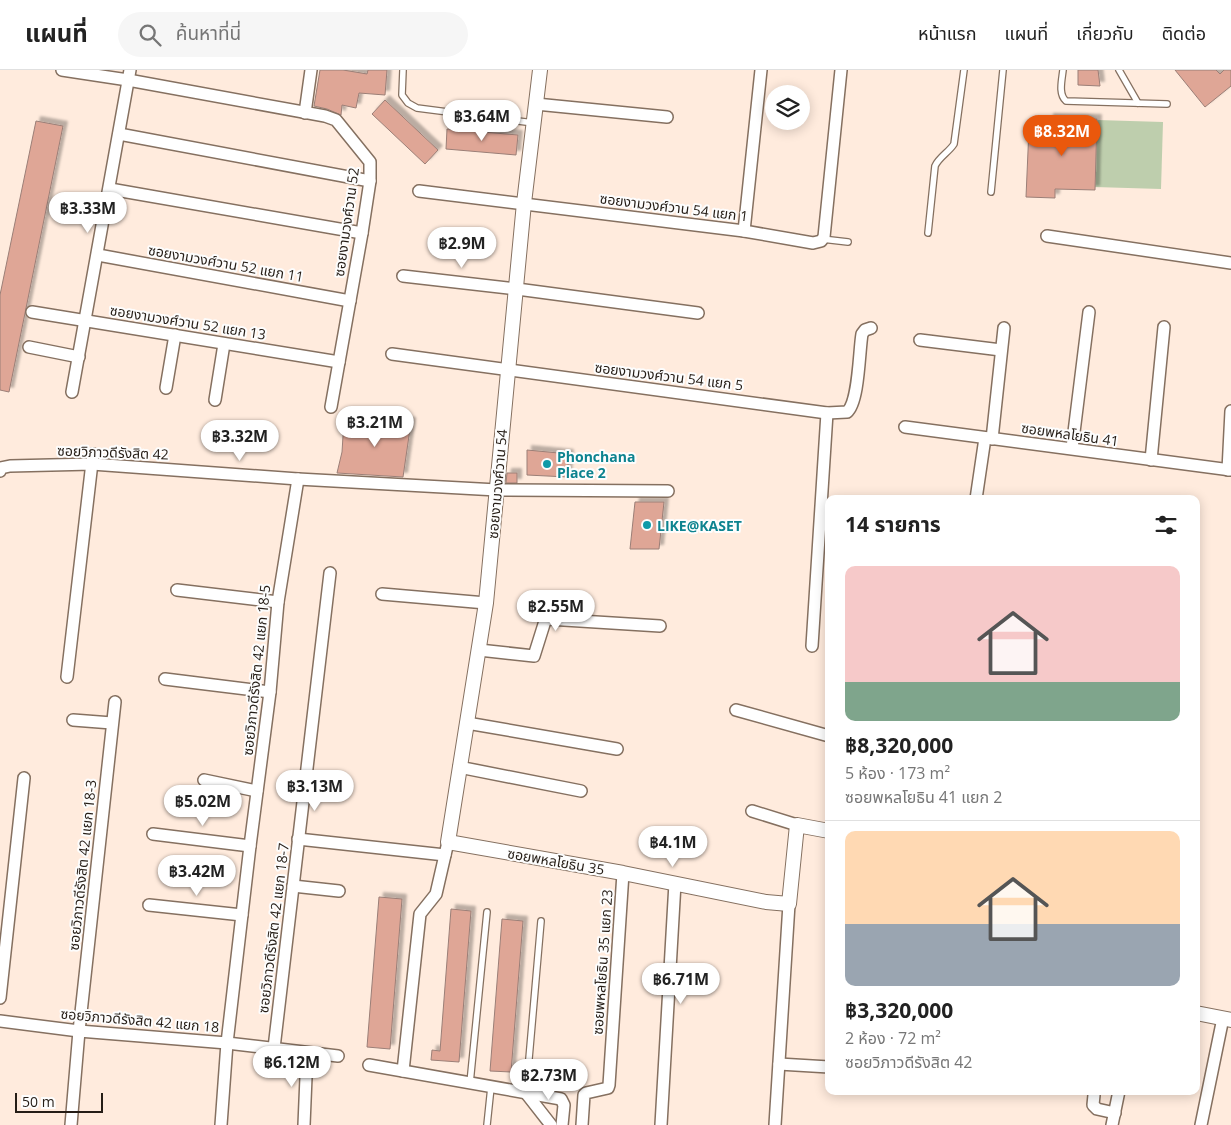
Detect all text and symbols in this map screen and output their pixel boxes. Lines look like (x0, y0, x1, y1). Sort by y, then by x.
search box (118, 12, 468, 57)
text: แผนที่ (25, 16, 88, 49)
text: ค้นหาที่นี่ (176, 20, 241, 46)
icon: search (136, 21, 164, 49)
text: หน้าแรก (918, 21, 976, 45)
text: แผนที่ (1004, 21, 1048, 45)
text: เกี่ยวกับ (1076, 21, 1134, 45)
text: ติดต่อ (1162, 21, 1206, 45)
map controls (765, 85, 810, 130)
button: layers (765, 85, 810, 130)
pin: ฿3.64M (441, 100, 523, 142)
text: ฿3.64M (454, 105, 510, 127)
pin: ฿8.32M (1021, 114, 1103, 157)
text: ฿8.32M (1034, 120, 1090, 142)
street label: ซอยงามวงศ์วาน 52 (329, 166, 363, 278)
street label: ซอยงามวงศ์วาน 54 แยก 1 (599, 188, 749, 226)
pin: ฿3.33M (47, 191, 129, 234)
text: ฿3.33M (60, 197, 116, 219)
pin: ฿2.9M (427, 226, 497, 269)
text: ฿2.9M (438, 232, 486, 254)
street label: ซอยงามวงศ์วาน 52 แยก 11 (147, 240, 305, 286)
street label: ซอยงามวงศ์วาน 52 แยก 13 (109, 300, 267, 344)
street label: ซอยงามวงศ์วาน 54 แยก 5 (594, 357, 744, 395)
pin: ฿3.21M (334, 406, 416, 448)
text: ฿3.21M (347, 411, 403, 433)
street label: ซอยพหลโยธิน 41 (1020, 418, 1120, 450)
pin: ฿3.32M (199, 420, 281, 462)
text: ฿3.32M (212, 425, 268, 447)
street label: ซอยงามวงศ์วาน 54 (483, 428, 511, 540)
street label: ซอยวิภาวดีรังสิต 42 (57, 441, 169, 463)
place label: Phonchana Place 2 (557, 447, 635, 482)
marker: Phonchana Place 2 (541, 458, 553, 470)
text: 14 รายการ (845, 510, 941, 538)
icon: filters (1152, 511, 1180, 539)
place label: LIKE@KASET (657, 516, 742, 535)
marker: LIKE@KASET (641, 519, 653, 531)
street label: ซอยวิภาวดีรังสิต 42 แยก 18-5 (238, 584, 274, 756)
pin: ฿2.55M (515, 590, 597, 632)
text: ฿2.55M (528, 595, 584, 617)
icon: home (968, 598, 1058, 688)
text: ฿8,320,000 (845, 731, 953, 759)
text: 5 ห้อง · 173 m² (845, 762, 950, 784)
pin: ฿3.13M (274, 770, 356, 812)
text: ฿3.13M (287, 775, 343, 797)
street label: ซอยวิภาวดีรังสิต 42 แยก 18-3 (64, 779, 100, 951)
pin: ฿5.02M (162, 784, 244, 827)
text: ซอยพหลโยธิน 41 แยก 2 (845, 786, 1002, 808)
text: ฿5.02M (175, 790, 231, 812)
pin: ฿4.1M (638, 826, 708, 868)
text: ฿4.1M (649, 831, 697, 853)
street label: ซอยวิภาวดีรังสิต 42 แยก 18-7 (253, 842, 293, 1014)
street label: ซอยพหลโยธิน 35 (506, 843, 606, 879)
pin: ฿3.42M (156, 854, 238, 897)
text: ฿3.42M (169, 860, 225, 882)
icon: home (968, 864, 1058, 954)
street label: ซอยพหลโยธิน 35 แยก 23 (587, 889, 617, 1035)
pin: ฿6.71M (640, 962, 722, 1005)
text: ฿6.71M (653, 968, 709, 990)
text: ฿3,320,000 (845, 996, 953, 1024)
street label: ซอยวิภาวดีรังสิต 42 แยก 18 (60, 1004, 220, 1036)
text: 2 ห้อง · 72 m² (845, 1027, 941, 1049)
pin: ฿6.12M (251, 1046, 333, 1088)
text: ฿6.12M (264, 1051, 320, 1073)
text: ซอยวิภาวดีรังสิต 42 (845, 1051, 973, 1073)
pin: ฿2.73M (508, 1058, 590, 1101)
text: ฿2.73M (521, 1064, 577, 1086)
scale bar (15, 1090, 102, 1113)
text: 50 m (22, 1092, 55, 1111)

